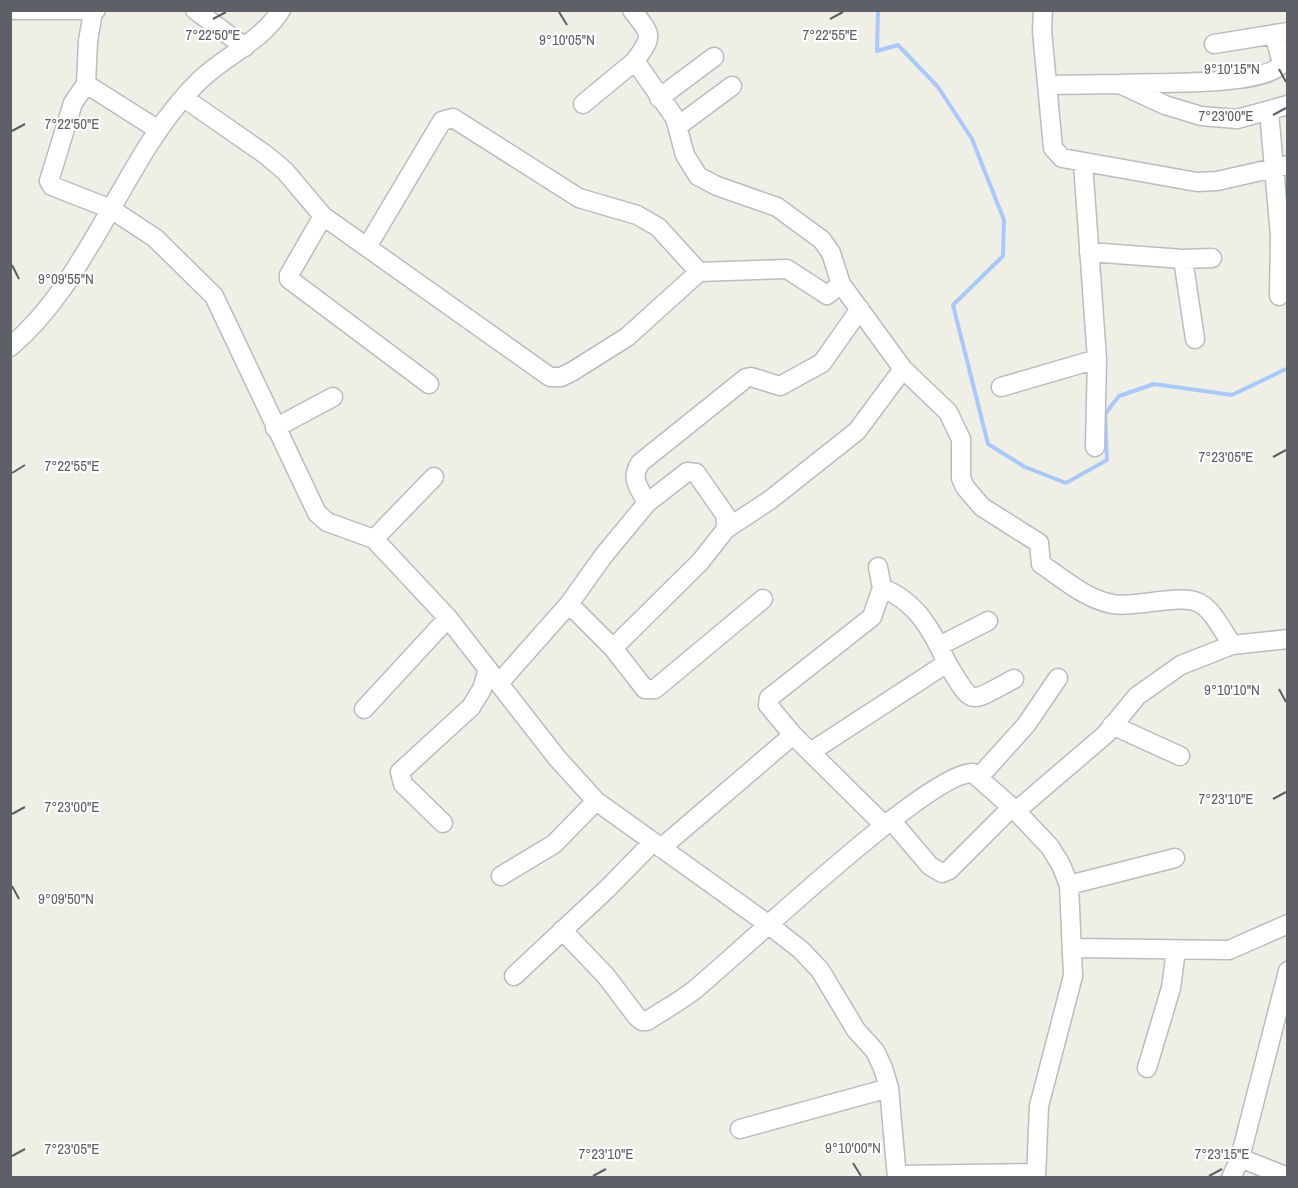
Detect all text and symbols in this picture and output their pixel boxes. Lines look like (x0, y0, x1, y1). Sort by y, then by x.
text: 7°22'50"E (185, 24, 241, 45)
text: 7°22'55"E (802, 24, 858, 45)
text: 9°10'05"N (539, 29, 595, 50)
text: 9°10'15"N (1204, 58, 1260, 79)
text: 7°23'00"E (1198, 105, 1254, 126)
text: 7°22'50"E (44, 113, 100, 134)
text: 9°09'55"N (38, 268, 94, 289)
text: 7°23'05"E (1198, 446, 1254, 467)
text: 7°22'55"E (44, 455, 100, 476)
text: 9°10'10"N (1204, 679, 1260, 700)
text: 7°23'10"E (1198, 788, 1254, 809)
text: 7°23'00"E (44, 796, 100, 817)
text: 9°09'50"N (38, 888, 94, 909)
text: 9°10'00"N (825, 1137, 881, 1158)
text: 7°23'05"E (44, 1138, 100, 1159)
text: 7°23'10"E (578, 1143, 634, 1164)
text: 7°23'15"E (1194, 1143, 1250, 1164)

